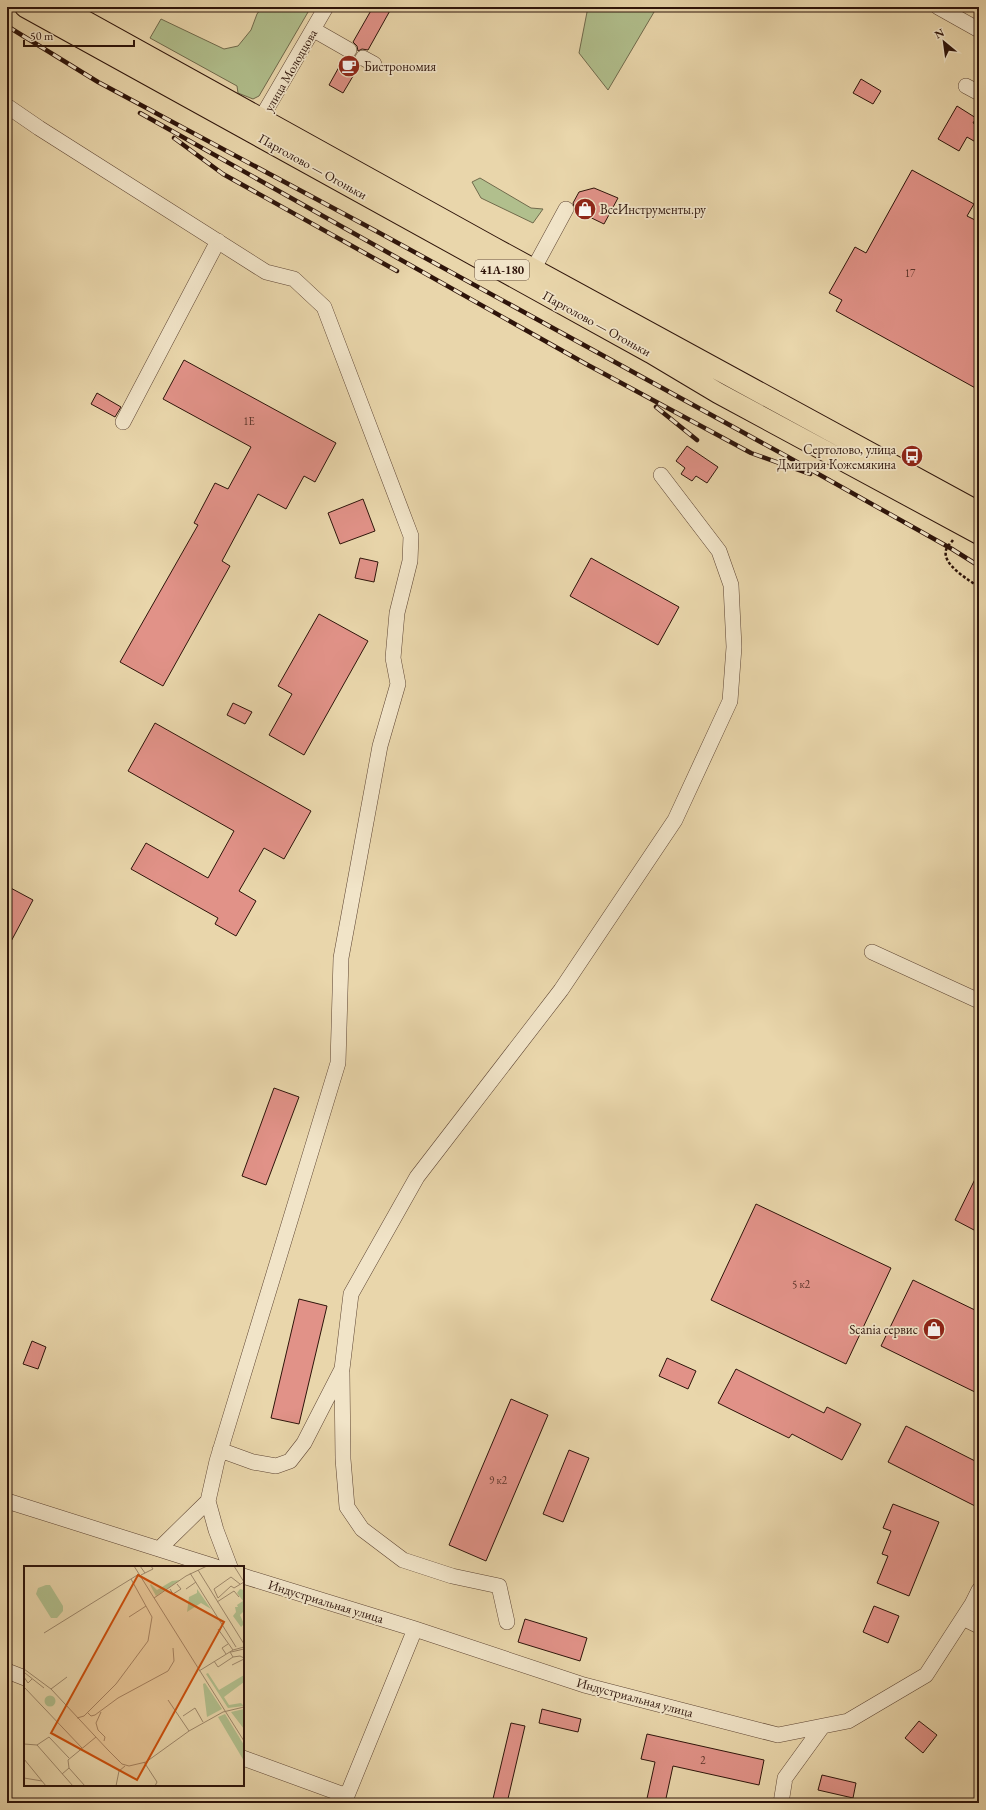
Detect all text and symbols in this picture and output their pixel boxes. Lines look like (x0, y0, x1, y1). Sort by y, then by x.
scale bar (24, 22, 134, 48)
north arrow (924, 22, 964, 62)
street label: улица Молодцова (260, 25, 321, 115)
text: N (932, 25, 947, 42)
text: 50 m (30, 28, 54, 44)
cafe icon: Бистрономия (336, 53, 362, 79)
place label: Бистрономия (364, 58, 436, 75)
street label: Парголово — Огоньки (256, 130, 370, 203)
shop icon: ВсеИнструменты.ру (572, 196, 598, 222)
place label: ВсеИнструменты.ру (600, 201, 706, 218)
road number: 41А-180 (475, 260, 529, 280)
house number: 17 (905, 266, 916, 280)
street label: Парголово — Огоньки (540, 287, 654, 360)
house number: 1Е (243, 414, 255, 428)
place label: Сертолово, улица Дмитрия Кожемякина (777, 441, 897, 473)
bus stop icon: Сертолово, улица Дмитрия Кожемякина (899, 443, 925, 469)
house number: 5 к2 (792, 1277, 811, 1291)
shop icon: Scania сервис (921, 1316, 947, 1342)
place label: Scania сервис (849, 1321, 918, 1338)
house number: 9 к2 (489, 1473, 508, 1487)
inset map (24, 1566, 244, 1786)
street label: Индустриальная улица (266, 1576, 386, 1627)
street label: Индустриальная улица (575, 1674, 696, 1721)
house number: 2 (700, 1753, 706, 1767)

